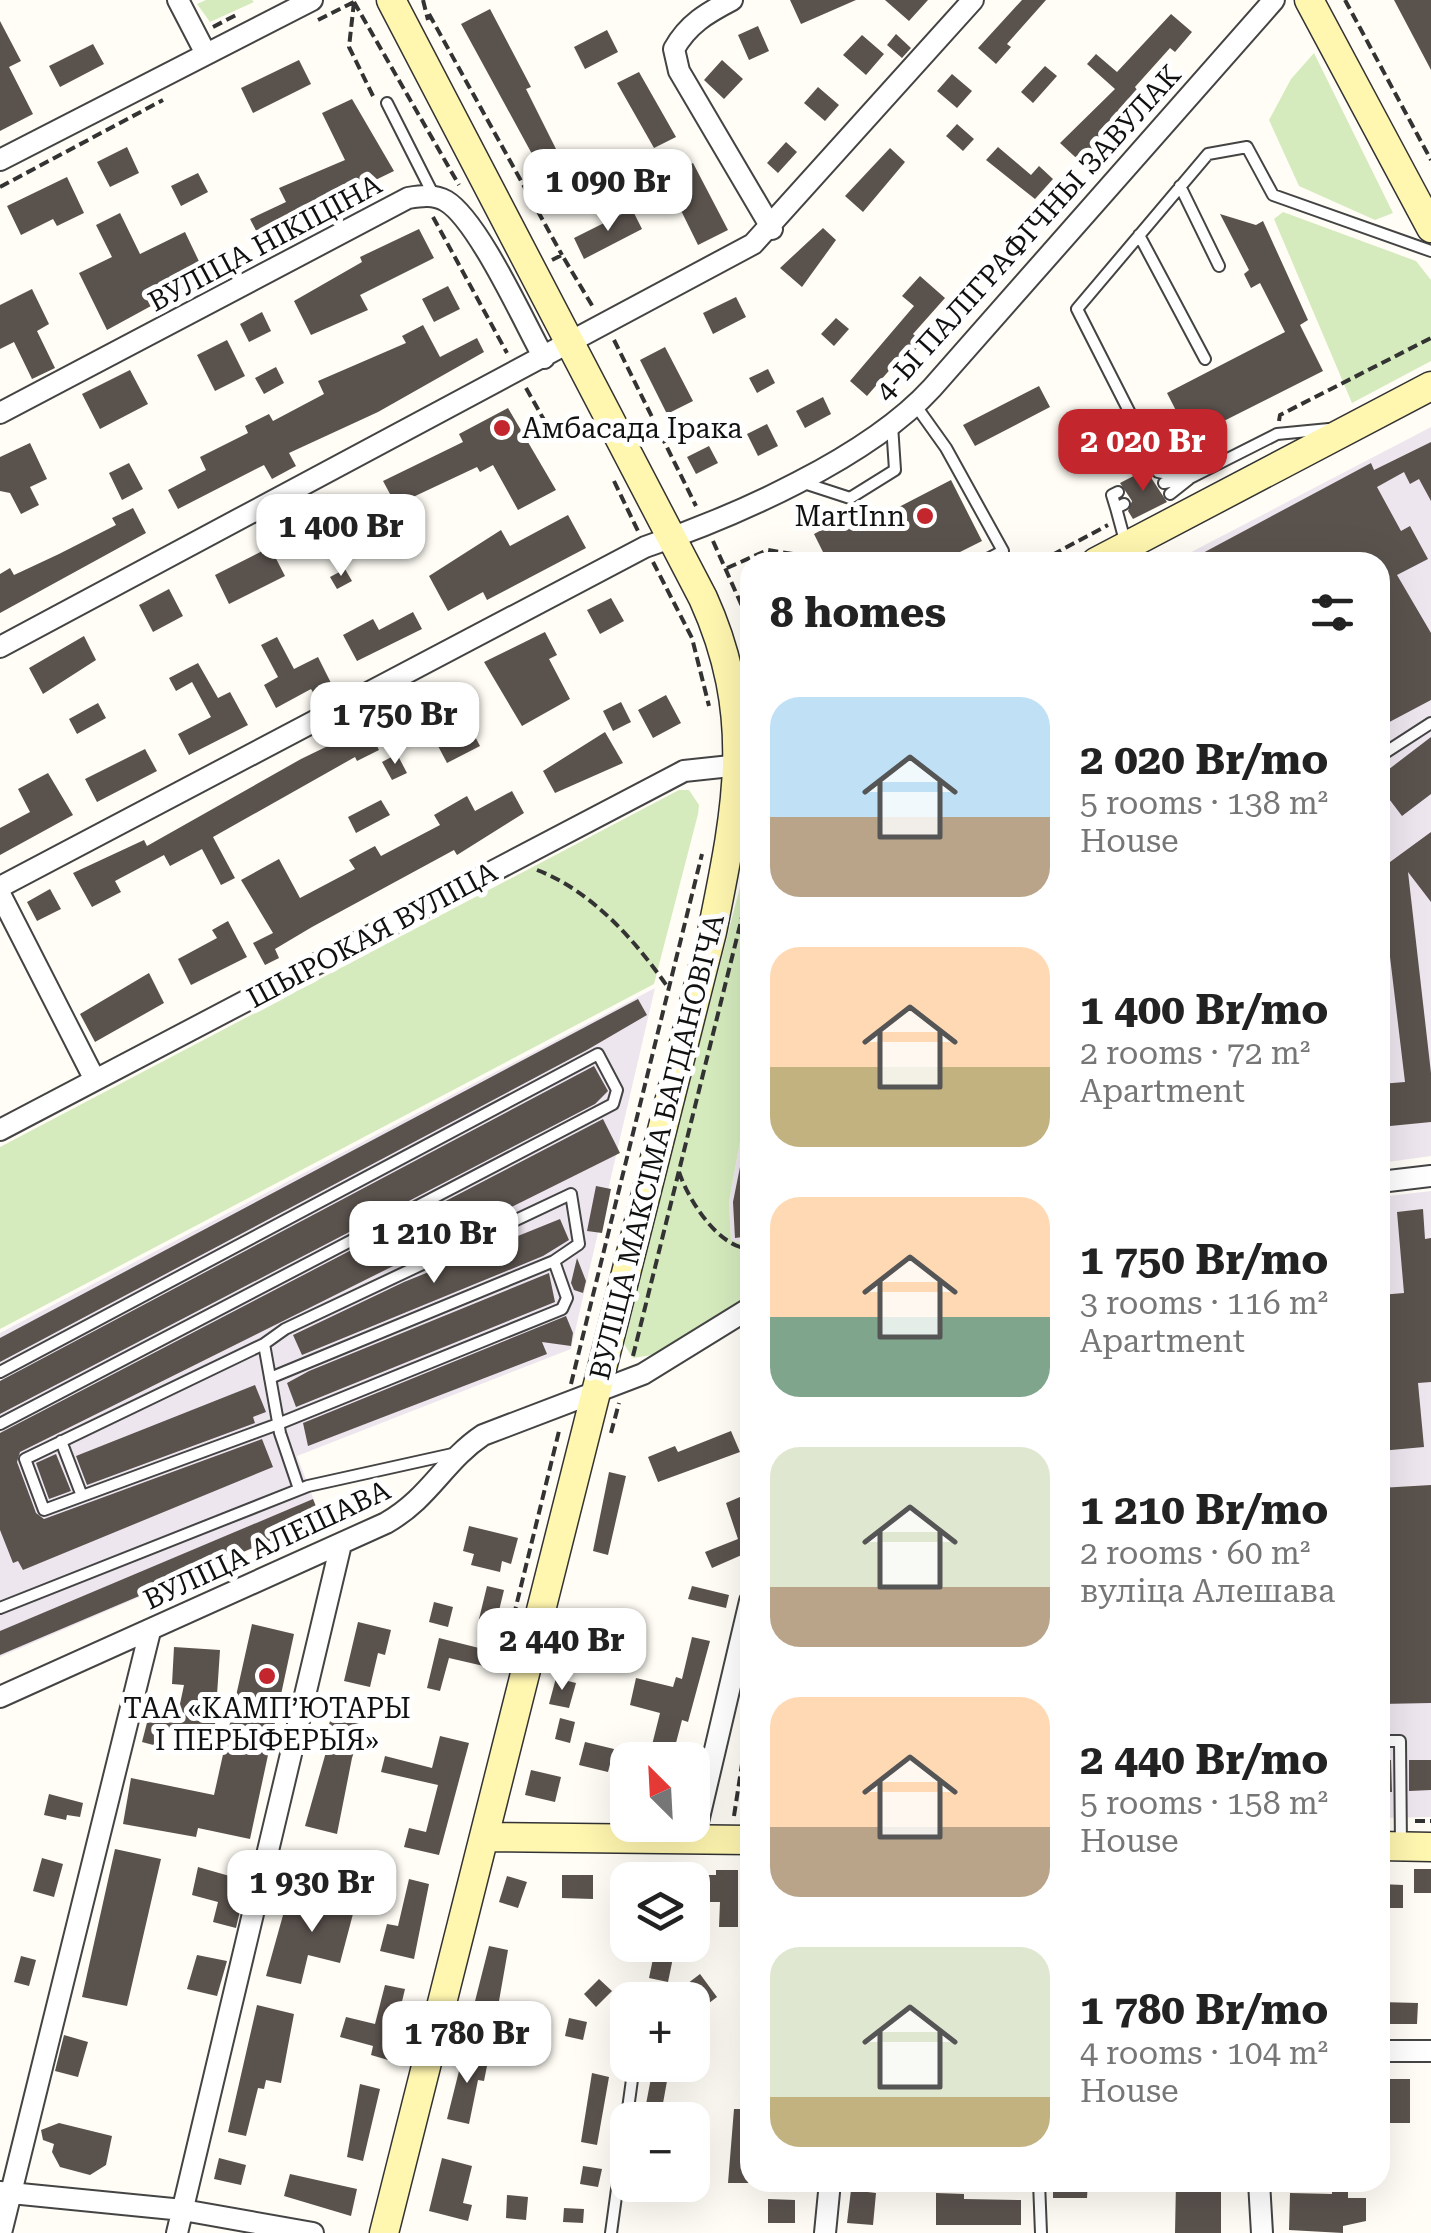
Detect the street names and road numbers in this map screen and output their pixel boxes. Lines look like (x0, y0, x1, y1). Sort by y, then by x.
street label: 4-Ы ПАЛІГРАФІЧНЫ ЗАВУЛАК (868, 58, 1188, 408)
street label: ВУЛІЦА НІКІЦІНА (143, 167, 388, 318)
street label: ШЫРОКАЯ ВУЛІЦА (242, 855, 503, 1015)
street label: ВУЛІЦА МАКСІМА БАГДАНОВІЧА (583, 910, 731, 1383)
street label: ВУЛІЦА АЛЕШАВА (139, 1473, 396, 1617)

